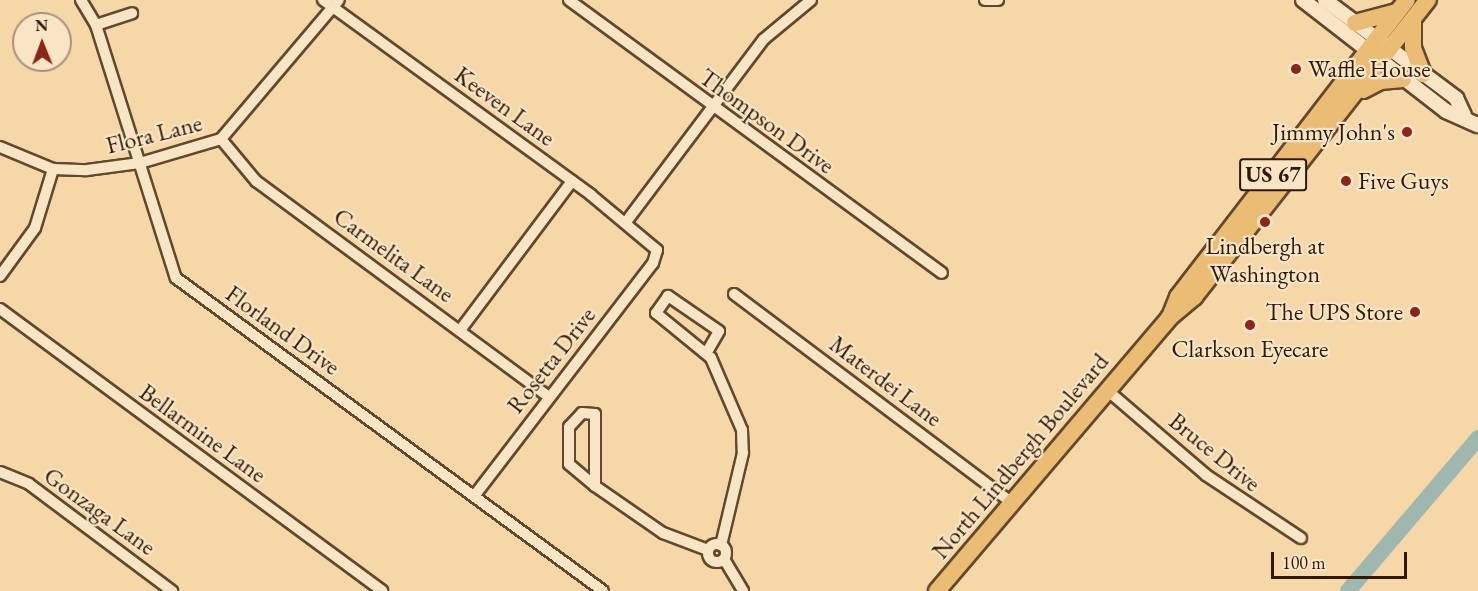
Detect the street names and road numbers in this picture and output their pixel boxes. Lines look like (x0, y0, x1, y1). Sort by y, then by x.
street label: Keeven Lane (449, 60, 561, 152)
street label: Thompson Drive (694, 62, 840, 180)
street label: Flora Lane (103, 108, 205, 160)
road number: US 67 (1238, 156, 1308, 194)
street label: Carmelita Lane (328, 202, 460, 308)
street label: Florland Drive (220, 279, 346, 381)
street label: Rosetta Drive (501, 301, 601, 419)
street label: Materdei Lane (824, 329, 948, 433)
street label: North Lindbergh Boulevard (926, 347, 1114, 565)
street label: Bellarmine Lane (134, 377, 272, 489)
street label: Bruce Drive (1163, 406, 1267, 498)
street label: Gonzaga Lane (39, 461, 161, 561)

